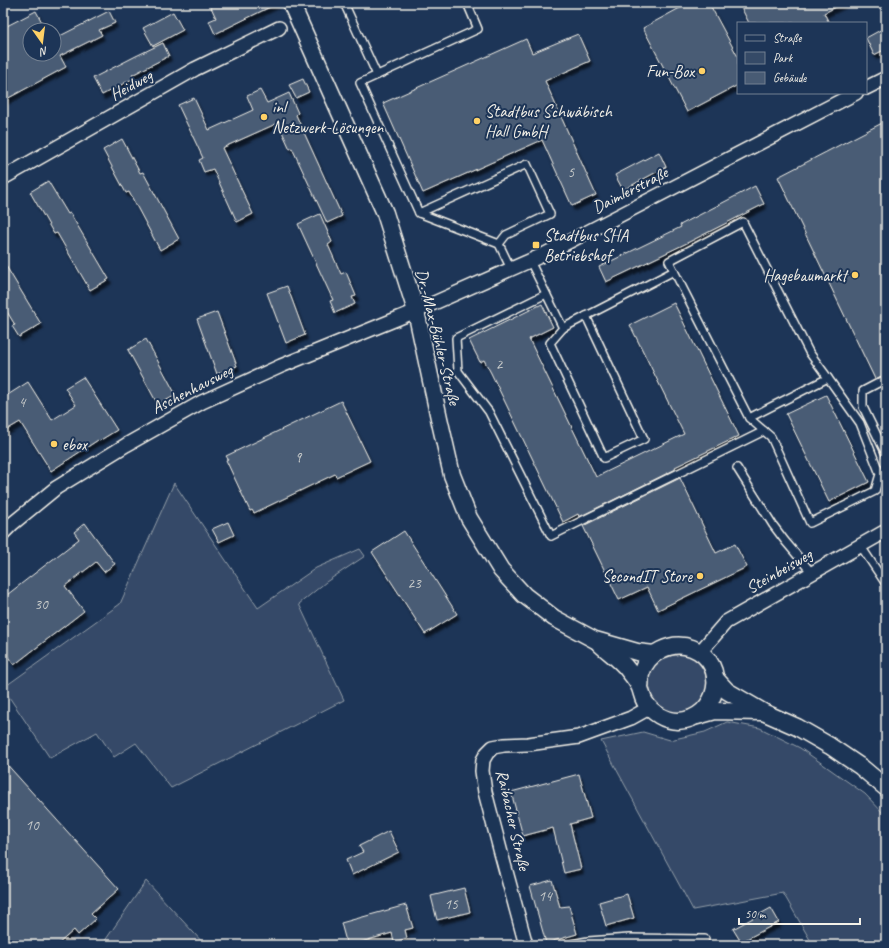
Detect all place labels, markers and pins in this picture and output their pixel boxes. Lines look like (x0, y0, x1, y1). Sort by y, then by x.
place label: Fun-Box (646, 61, 695, 82)
marker: Fun-Box (697, 66, 707, 76)
place label: inl Netzwerk-Lösungen (272, 97, 385, 138)
place label: Stadtbus Schwäbisch Hall GmbH (485, 101, 613, 142)
marker: inl Netzwerk-Lösungen (259, 112, 269, 122)
marker: Stadtbus Schwäbisch Hall GmbH (472, 116, 482, 126)
place label: Stadtbus SHA Betriebshof (544, 225, 629, 266)
marker: Stadtbus SHA Betriebshof (531, 240, 541, 250)
place label: Hagebaumarkt (763, 265, 849, 286)
marker: Hagebaumarkt (850, 270, 860, 280)
place label: ebox (62, 434, 88, 455)
marker: ebox (49, 439, 59, 449)
place label: SecondIT Store (602, 566, 693, 587)
marker: SecondIT Store (695, 571, 705, 581)

